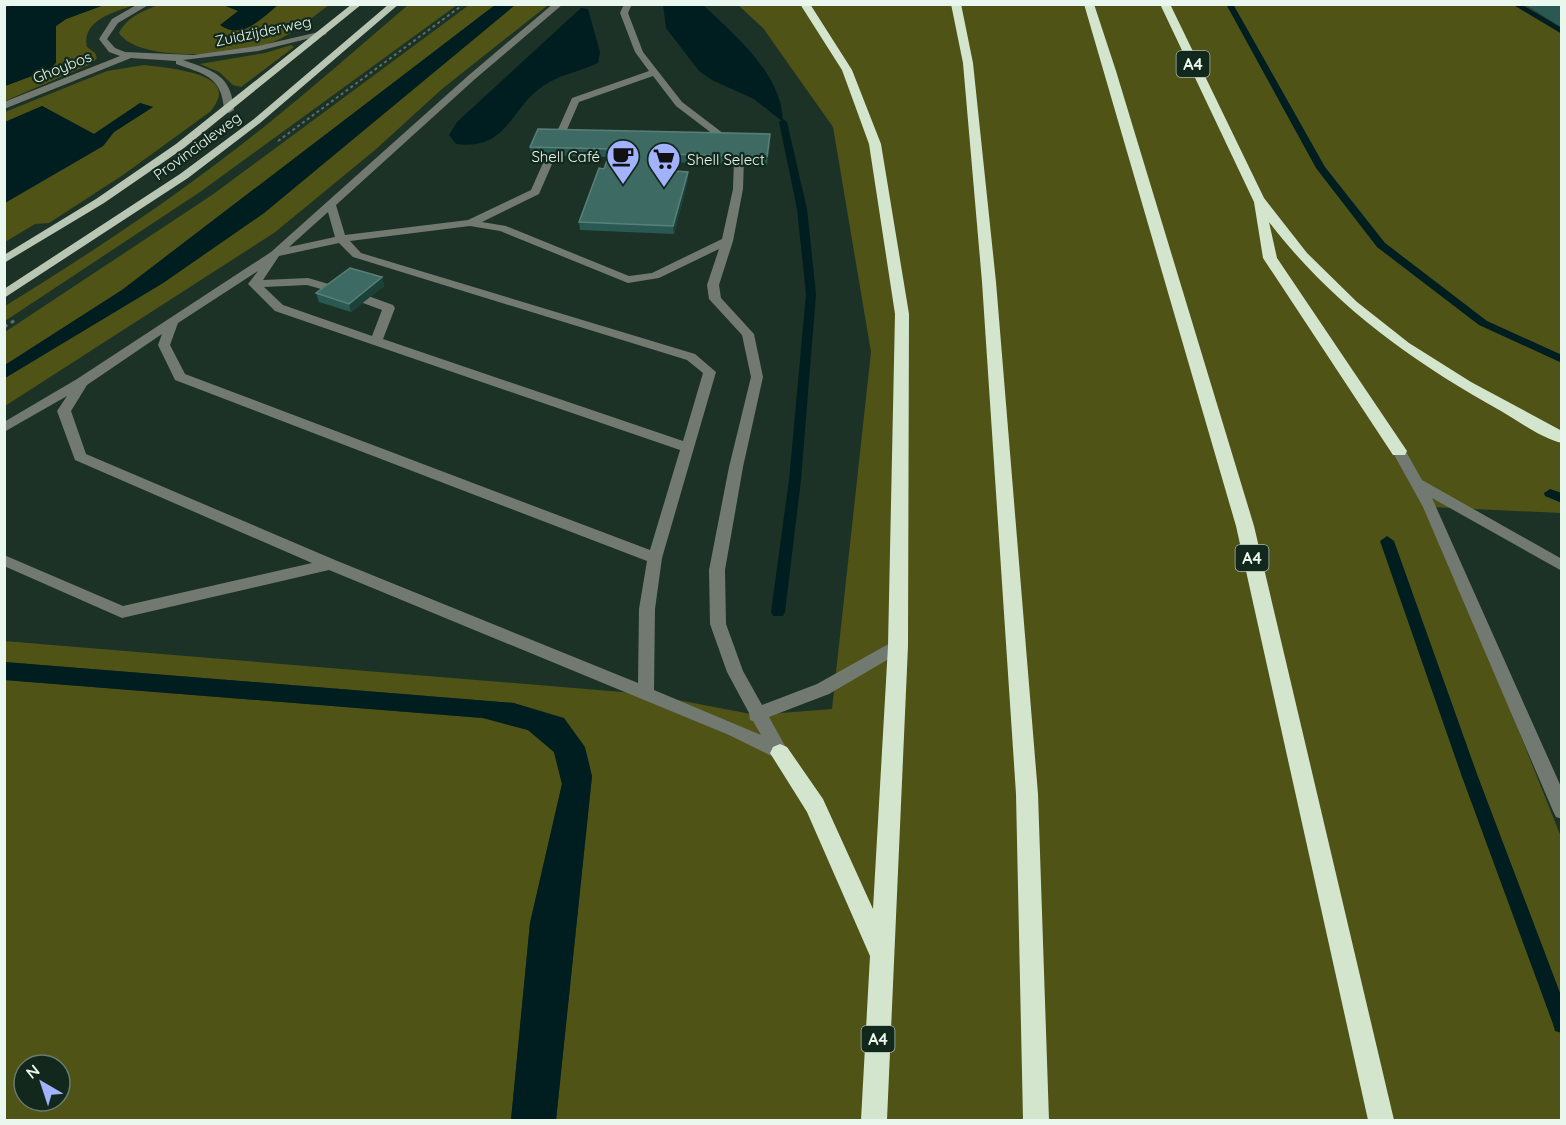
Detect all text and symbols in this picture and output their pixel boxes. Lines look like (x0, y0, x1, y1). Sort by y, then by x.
street label: Zuidzijderweg (213, 12, 313, 50)
street label: Ghoybos (30, 47, 94, 87)
road number: A4 (1176, 51, 1210, 77)
street label: Provincialeweg (149, 108, 245, 184)
cafe icon: Shell Café (605, 138, 641, 185)
supermarket icon: Shell Select (646, 141, 682, 188)
place label: Shell Café (531, 147, 600, 166)
place label: Shell Select (687, 150, 765, 169)
road number: A4 (1236, 545, 1268, 571)
road number: A4 (862, 1026, 894, 1052)
north arrow (12, 1053, 72, 1113)
text: N (22, 1060, 43, 1083)

